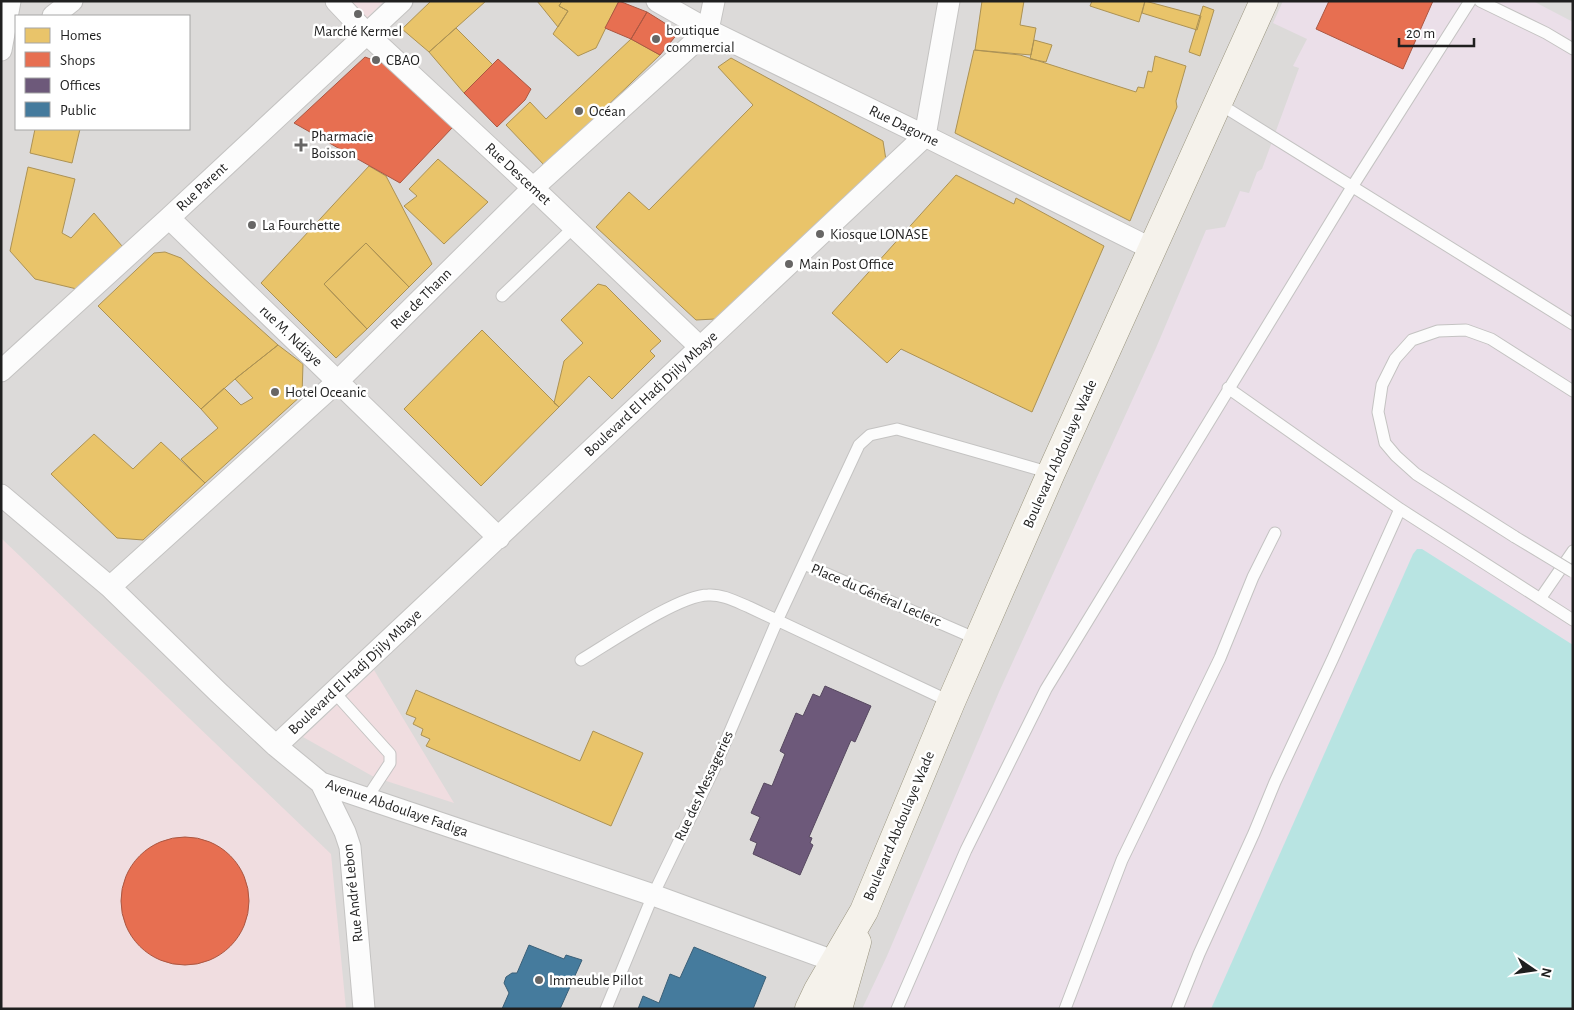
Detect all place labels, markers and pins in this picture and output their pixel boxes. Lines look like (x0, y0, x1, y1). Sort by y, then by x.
marker: Marché Kermel (352, 8, 364, 20)
place label: boutique commercial (666, 23, 735, 55)
place label: Marché Kermel (314, 24, 402, 39)
marker: boutique commercial (650, 33, 662, 45)
place label: CBAO (386, 53, 420, 68)
marker: CBAO (370, 54, 382, 66)
place label: Océan (589, 104, 626, 119)
marker: Océan (573, 105, 585, 117)
place label: Pharmacie Boisson (311, 129, 374, 161)
marker: Pharmacie Boisson (295, 139, 307, 151)
place label: La Fourchette (262, 218, 340, 233)
marker: La Fourchette (246, 219, 258, 231)
place label: Kiosque LONASE (830, 227, 928, 242)
marker: Kiosque LONASE (814, 228, 826, 240)
place label: Main Post Office (799, 257, 894, 272)
marker: Main Post Office (783, 258, 795, 270)
place label: Hotel Oceanic (285, 385, 366, 400)
marker: Hotel Oceanic (269, 386, 281, 398)
place label: Immeuble Pillot (549, 973, 643, 988)
marker: Immeuble Pillot (533, 974, 545, 986)

